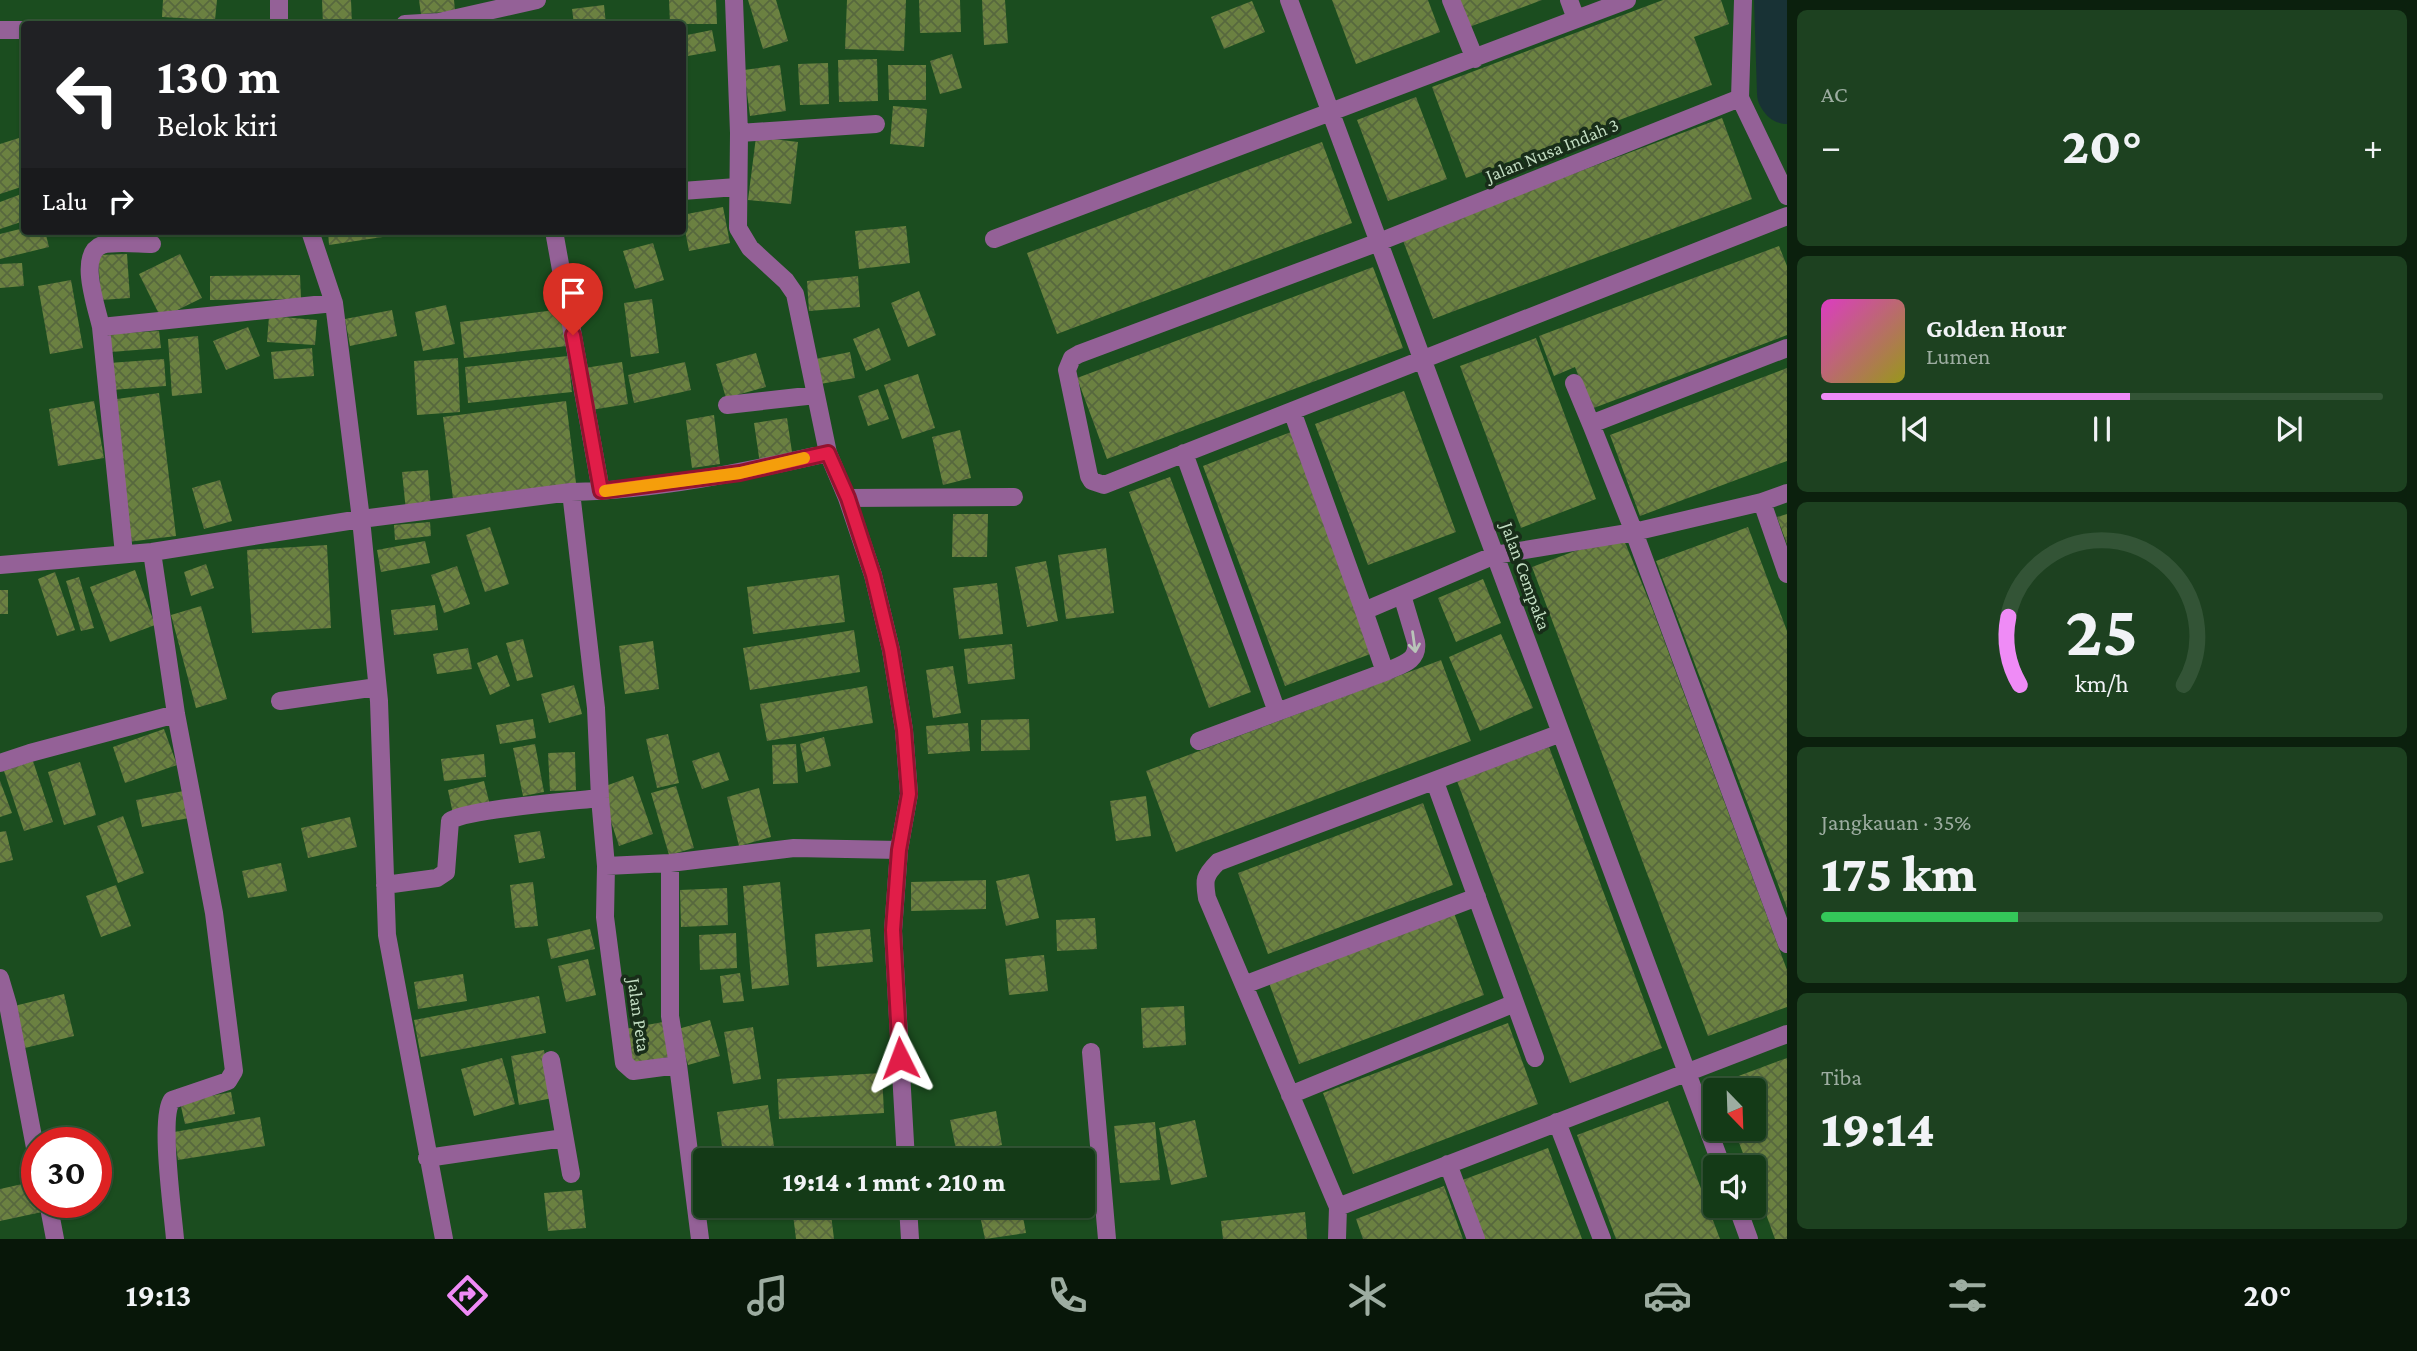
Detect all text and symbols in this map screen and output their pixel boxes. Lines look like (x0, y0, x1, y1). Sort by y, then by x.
icon: left (42, 49, 133, 140)
text: 130 m (157, 49, 280, 104)
text: AC (1821, 81, 1848, 107)
text: Belok kiri (157, 107, 278, 143)
street label: Jalan Nusa Indah 3 (1480, 114, 1622, 187)
text: 20° (2062, 116, 2142, 174)
text: − (1821, 125, 1841, 167)
text: + (2363, 125, 2383, 167)
icon: right (102, 182, 140, 220)
text: Lalu (42, 187, 88, 216)
pin (543, 263, 603, 335)
icon: arrive (554, 274, 592, 312)
text: Golden Hour (1926, 314, 2067, 343)
text: Lumen (1926, 343, 1990, 369)
icon: previous (1896, 410, 1934, 448)
icon: pause (2083, 410, 2121, 448)
icon: next (2270, 410, 2308, 448)
street label: Jalan Cempaka (1496, 517, 1555, 633)
text: 25 (2066, 591, 2138, 672)
one-way arrow (1408, 630, 1421, 653)
text: km/h (2075, 670, 2129, 697)
text: Jangkauan · 35% (1821, 809, 1971, 835)
text: 175 km (1821, 844, 1977, 902)
street label: Jalan Peta (623, 975, 655, 1054)
position arrow (863, 1021, 937, 1095)
text: Tiba (1821, 1064, 1862, 1090)
north arrow (1703, 1078, 1766, 1141)
map controls (1703, 1078, 1766, 1218)
text: 19:14 (1821, 1099, 1935, 1157)
speed limit sign: 30 (21, 1127, 112, 1218)
button: sound (1703, 1155, 1766, 1218)
text: 19:14 · 1 mnt · 210 m (782, 1168, 1006, 1197)
icon: directions (443, 1271, 492, 1320)
icon: music (743, 1271, 792, 1320)
icon: phone (1043, 1271, 1092, 1320)
icon: climate (1343, 1271, 1392, 1320)
icon: car (1643, 1271, 1692, 1320)
icon: filters (1943, 1271, 1992, 1320)
text: 19:13 (126, 1277, 191, 1313)
text: 20° (2243, 1277, 2291, 1313)

